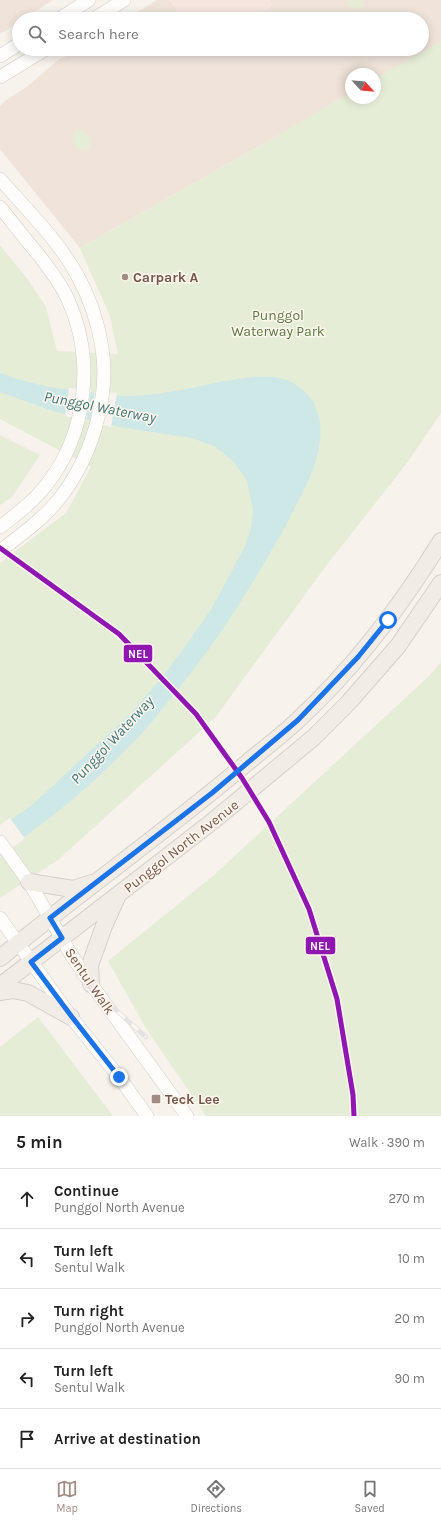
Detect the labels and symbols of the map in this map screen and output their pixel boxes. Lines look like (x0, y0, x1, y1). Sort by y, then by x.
north arrow (345, 68, 381, 104)
place label: Carpark A (133, 269, 199, 286)
marker: Carpark A (120, 272, 130, 282)
park label: Punggol Waterway Park (231, 307, 325, 340)
water label: Punggol Waterway (43, 387, 158, 427)
route start (379, 611, 397, 629)
line badge: NEL (123, 644, 153, 663)
text: NEL (128, 648, 148, 661)
water label: Punggol Waterway (67, 692, 158, 788)
street label: Punggol North Avenue (121, 796, 242, 896)
line badge: NEL (305, 936, 336, 955)
text: NEL (310, 940, 330, 953)
street label: Sentul Walk (61, 945, 118, 1018)
route end (110, 1068, 128, 1086)
place label: Teck Lee (165, 1091, 220, 1108)
marker: Teck Lee (150, 1093, 162, 1105)

